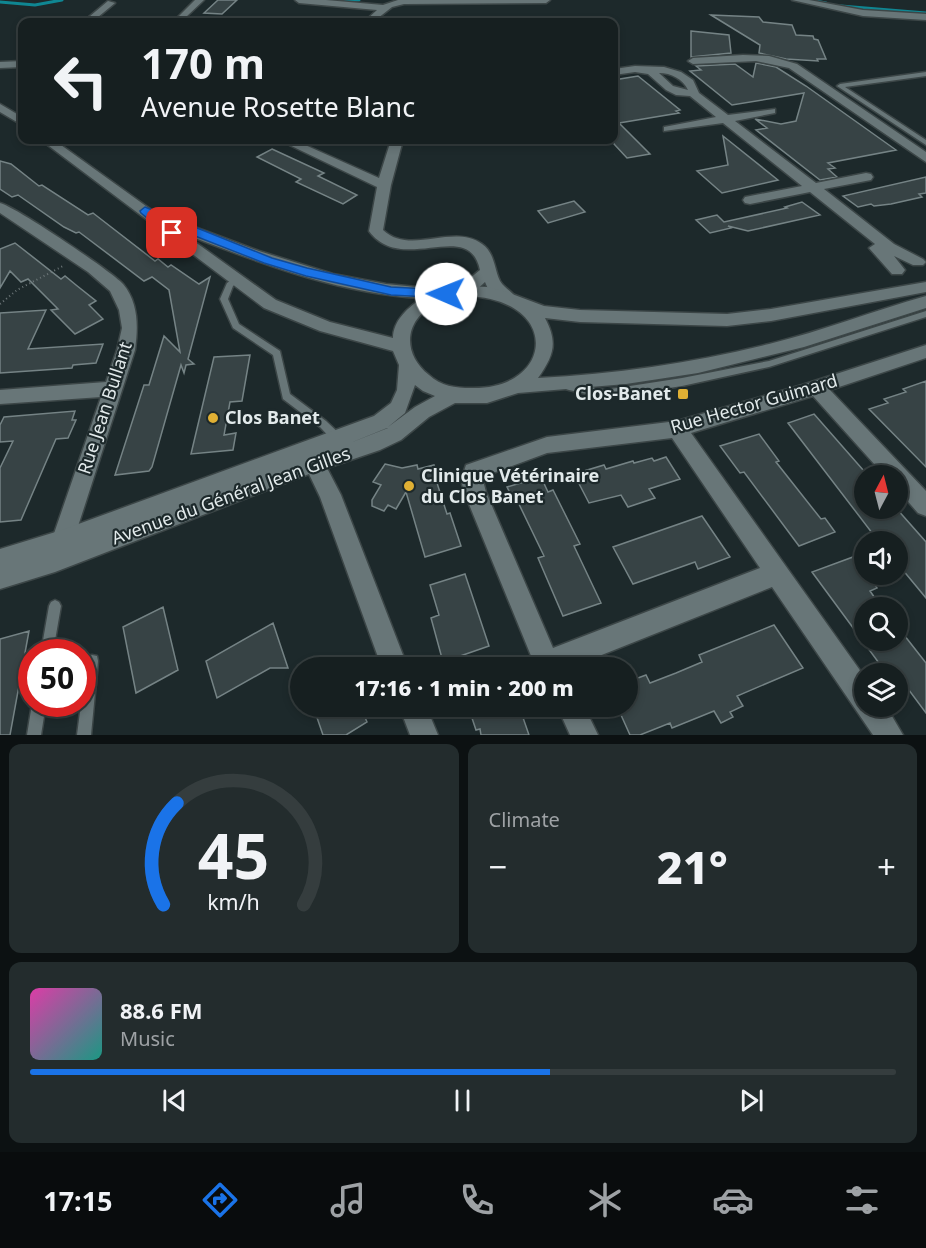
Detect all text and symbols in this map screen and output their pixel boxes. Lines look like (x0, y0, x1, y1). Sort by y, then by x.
text: 170 m (141, 34, 265, 91)
icon: left (42, 42, 120, 120)
text: Avenue Rosette Blanc (141, 88, 415, 125)
pin (146, 207, 197, 258)
icon: arrive (155, 216, 188, 249)
position arrow (414, 262, 478, 326)
street label: Rue Jean Bullant (71, 338, 137, 477)
street label: Rue Hector Guimard (667, 368, 840, 438)
place label: Clos-Banet (575, 381, 671, 405)
marker: Clos-Banet (676, 387, 690, 401)
place label: Clos Banet (225, 405, 320, 429)
marker: Clos Banet (206, 411, 220, 425)
street label: Avenue du Général Jean Gilles (108, 441, 353, 550)
place label: Clinique Vétérinaire du Clos Banet (421, 463, 599, 508)
north arrow (854, 465, 908, 519)
map controls (854, 465, 908, 717)
marker: Clinique Vétérinaire du Clos Banet (402, 479, 416, 493)
button: sound (854, 531, 908, 585)
button: search (854, 597, 908, 651)
speed limit sign: 50 (18, 639, 96, 717)
button: layers (854, 663, 908, 717)
text: 17:16 · 1 min · 200 m (354, 672, 574, 702)
text: Climate (489, 806, 560, 833)
text: 45 (198, 812, 269, 897)
text: 21° (657, 836, 728, 897)
text: − (489, 844, 507, 889)
text: + (877, 844, 896, 889)
text: km/h (207, 888, 260, 917)
text: 88.6 FM (120, 995, 202, 1025)
text: Music (120, 1025, 175, 1052)
icon: previous (158, 1084, 191, 1117)
icon: pause (446, 1084, 479, 1117)
icon: next (735, 1084, 768, 1117)
icon: directions (199, 1179, 241, 1221)
icon: music (327, 1179, 369, 1221)
icon: phone (456, 1179, 498, 1221)
icon: climate (584, 1179, 626, 1221)
icon: car (712, 1179, 754, 1221)
icon: filters (841, 1179, 883, 1221)
text: 17:15 (43, 1182, 113, 1219)

